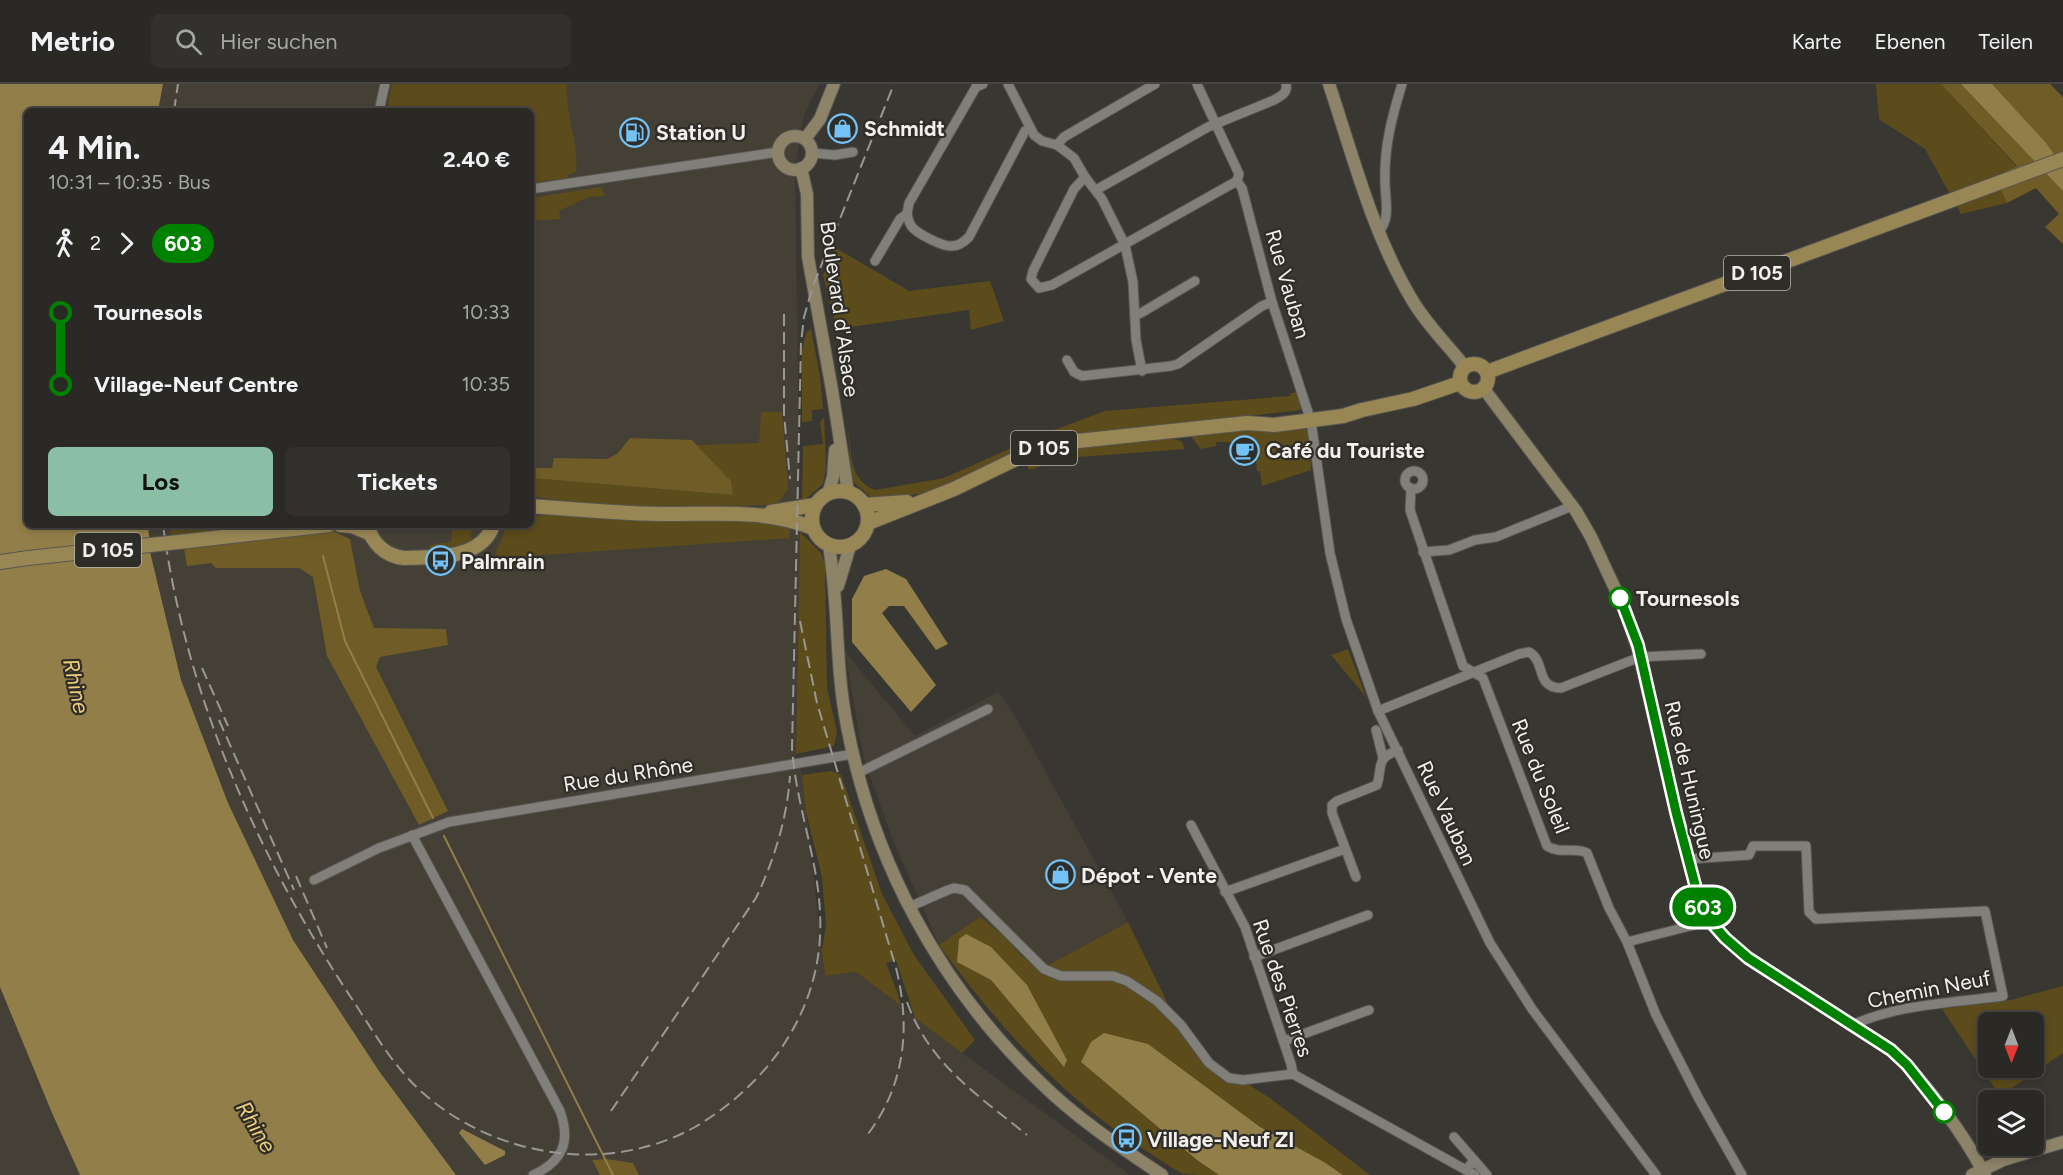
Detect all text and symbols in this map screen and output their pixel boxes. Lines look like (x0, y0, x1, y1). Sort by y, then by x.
search box (151, 14, 571, 68)
text: Metrio (30, 24, 115, 58)
icon: search (172, 25, 205, 58)
text: Hier suchen (220, 28, 338, 55)
text: Karte (1792, 29, 1841, 54)
text: Ebenen (1874, 29, 1946, 54)
text: Teilen (1979, 29, 2033, 54)
shop icon: Schmidt (827, 112, 859, 144)
fuel station icon: Station U (619, 116, 651, 148)
place label: Schmidt (864, 116, 945, 141)
place label: Station U (656, 120, 746, 145)
text: 4 Min. (48, 128, 141, 167)
text: 2.40 € (443, 146, 510, 173)
text: 10:31 – 10:35 · Bus (48, 170, 210, 194)
street label: Boulevard d'Alsace (815, 220, 865, 398)
icon: walk (48, 227, 81, 260)
icon: forward (110, 227, 143, 260)
street label: Rue Vauban (1260, 227, 1316, 341)
text: 2 (90, 231, 101, 255)
text: 603 (164, 231, 202, 256)
road number: D 105 (1724, 256, 1790, 290)
text: Tournesols (94, 299, 202, 326)
text: 10:33 (462, 300, 510, 324)
text: Village-Neuf Centre (94, 371, 298, 398)
text: 10:35 (461, 372, 510, 396)
road number: D 105 (1011, 431, 1077, 465)
cafe icon: Café du Touriste (1229, 434, 1261, 466)
place label: Café du Touriste (1266, 438, 1425, 463)
button: Los (48, 447, 273, 516)
button: Tickets (285, 447, 510, 516)
road number: D 105 (75, 533, 141, 567)
bus stop icon: Palmrain (424, 545, 456, 577)
place label: Palmrain (461, 549, 545, 574)
place label: Tournesols (1636, 586, 1740, 611)
marker: Tournesols (1609, 587, 1631, 609)
water label: Rhine (57, 656, 95, 716)
street label: Rue de Huningue (1660, 698, 1720, 862)
street label: Rue du Soleil (1507, 715, 1575, 837)
street label: Rue du Rhône (561, 751, 695, 797)
street label: Rue Vauban (1412, 757, 1482, 869)
shop icon: Dépot - Vente (1044, 859, 1076, 891)
place label: Dépot - Vente (1081, 863, 1217, 888)
line badge: 603 (1668, 888, 1738, 926)
text: 603 (1684, 895, 1722, 920)
street label: Rue des Pierres (1248, 916, 1318, 1060)
street label: Chemin Neuf (1865, 965, 1993, 1013)
north arrow (1978, 1012, 2044, 1078)
map controls (1978, 1012, 2044, 1156)
button: layers (1978, 1090, 2044, 1156)
water label: Rhine (230, 1096, 282, 1158)
unlabelled marker (1933, 1101, 1955, 1123)
bus stop icon: Village-Neuf ZI (1110, 1123, 1142, 1155)
place label: Village-Neuf ZI (1147, 1127, 1294, 1152)

